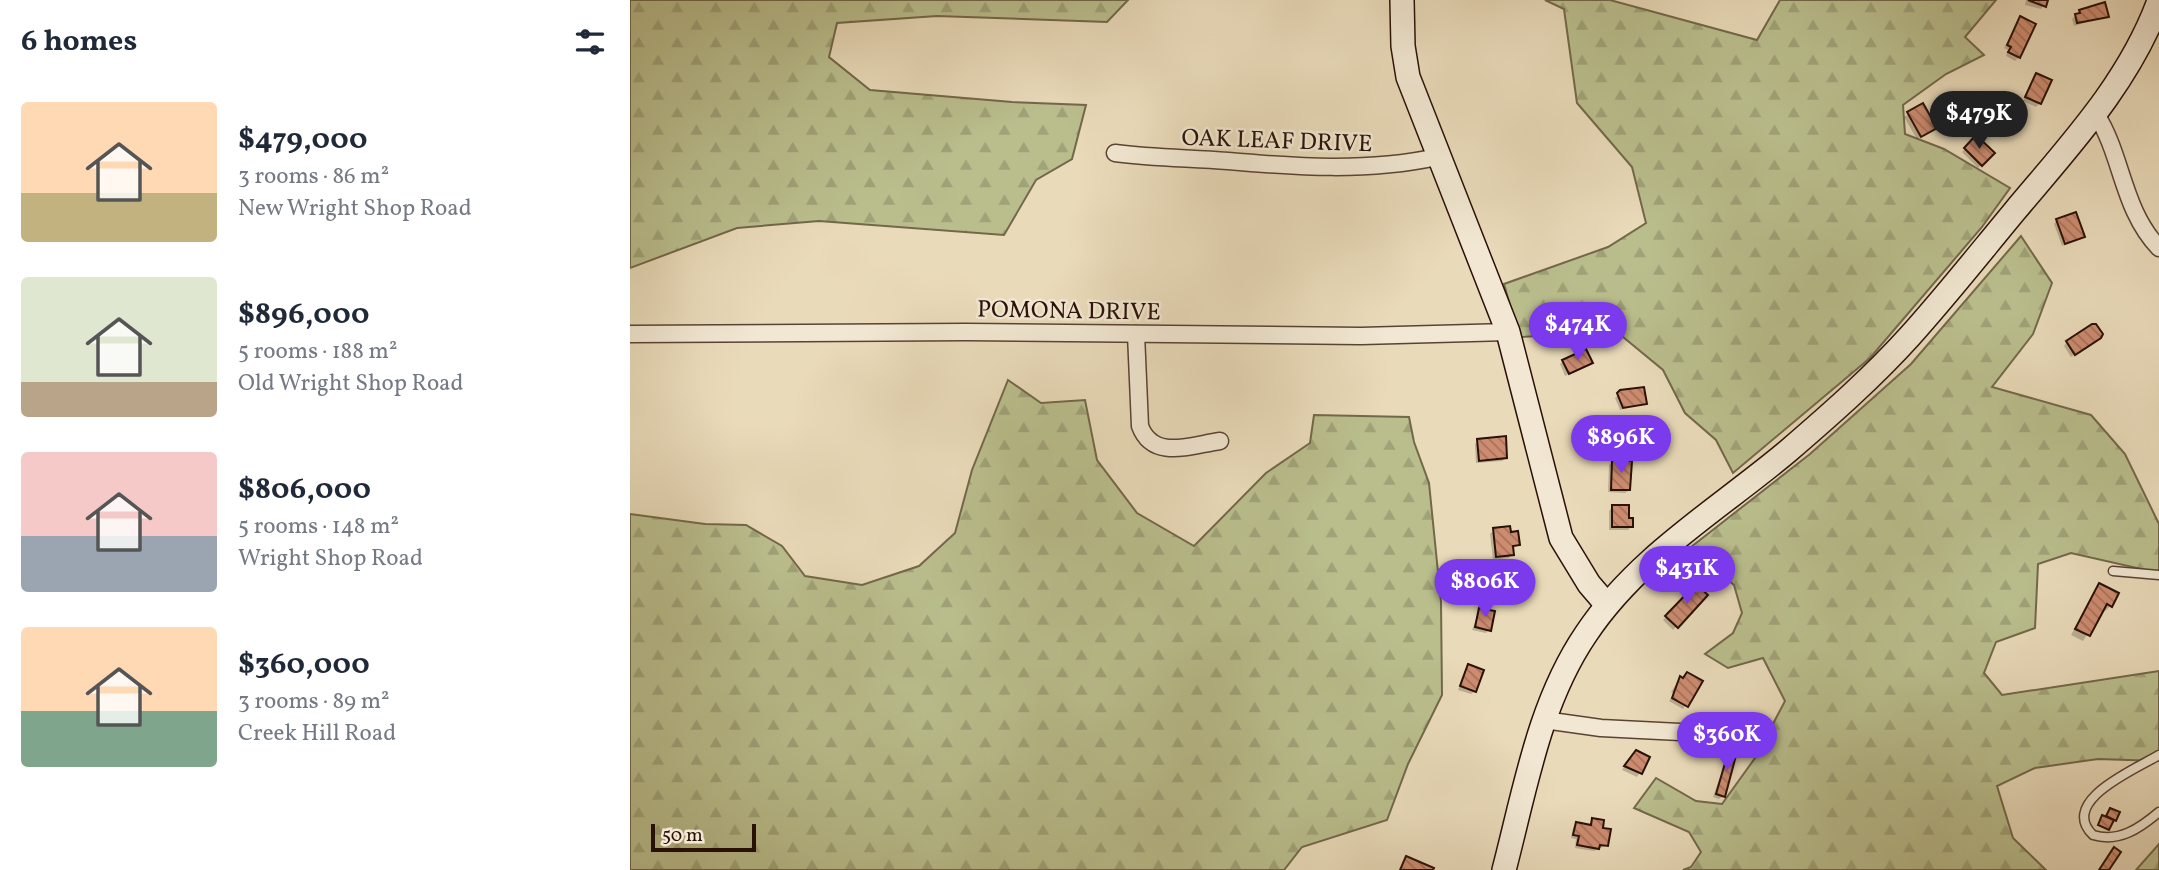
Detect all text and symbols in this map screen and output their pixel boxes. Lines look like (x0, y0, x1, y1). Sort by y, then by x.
text: 6 homes (21, 21, 137, 63)
icon: filters (571, 23, 609, 61)
pin: $479K (1930, 92, 2028, 151)
text: $479K (1946, 98, 2012, 130)
text: $479,000 (238, 119, 368, 161)
street label: OAK LEAF DRIVE (1181, 122, 1373, 162)
icon: home (77, 130, 161, 214)
text: 3 rooms · 86 m² (238, 161, 389, 193)
text: New Wright Shop Road (238, 193, 472, 225)
street label: POMONA DRIVE (977, 293, 1161, 331)
text: $896,000 (238, 294, 369, 336)
pin: $474K (1529, 302, 1627, 362)
icon: home (77, 305, 161, 389)
text: $474K (1545, 309, 1611, 341)
text: 5 rooms · 188 m² (238, 336, 397, 368)
text: Old Wright Shop Road (238, 368, 464, 400)
pin: $896K (1572, 416, 1670, 475)
text: $896K (1587, 422, 1655, 454)
text: $806,000 (238, 469, 371, 511)
icon: home (77, 480, 161, 564)
text: 5 rooms · 148 m² (238, 511, 399, 543)
text: Wright Shop Road (238, 543, 423, 575)
pin: $431K (1638, 546, 1736, 606)
text: $431K (1655, 553, 1719, 585)
pin: $806K (1436, 560, 1534, 619)
text: $806K (1451, 566, 1519, 598)
text: $360,000 (238, 644, 370, 686)
icon: home (77, 655, 161, 739)
text: 3 rooms · 89 m² (238, 686, 390, 718)
pin: $360K (1678, 712, 1776, 772)
text: Creek Hill Road (238, 718, 396, 750)
text: $360K (1693, 719, 1761, 751)
scale bar (651, 821, 756, 853)
text: 50 m (662, 823, 703, 849)

